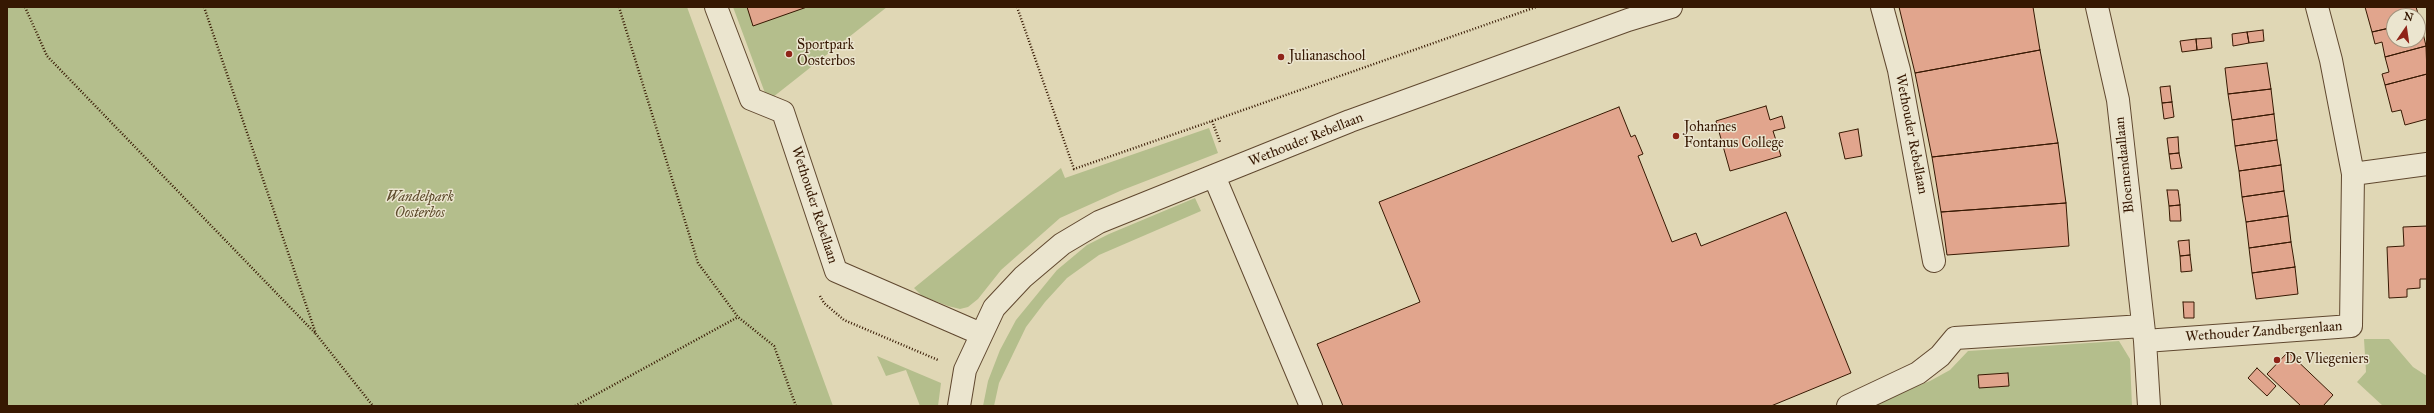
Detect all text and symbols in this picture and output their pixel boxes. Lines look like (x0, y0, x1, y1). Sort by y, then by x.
north arrow (2386, 8, 2426, 48)
text: N (2403, 9, 2415, 24)
place label: Sportpark Oosterbos (797, 38, 855, 70)
marker: Sportpark Oosterbos (784, 49, 794, 59)
place label: Julianaschool (1289, 49, 1366, 65)
marker: Julianaschool (1276, 52, 1286, 62)
street label: Wethouder Rebellaan (1891, 72, 1931, 196)
street label: Wethouder Rebellaan (1246, 109, 1366, 171)
street label: Bloemendaallaan (2112, 116, 2138, 214)
place label: Johannes Fontanus College (1684, 120, 1784, 152)
marker: Johannes Fontanus College (1671, 131, 1681, 141)
street label: Wethouder Rebellaan (787, 144, 841, 266)
park label: Wandelpark Oosterbos (386, 190, 454, 222)
street label: Wethouder Zandbergenlaan (2185, 318, 2343, 346)
place label: De Vliegeniers (2285, 352, 2369, 368)
marker: De Vliegeniers (2272, 355, 2282, 365)

